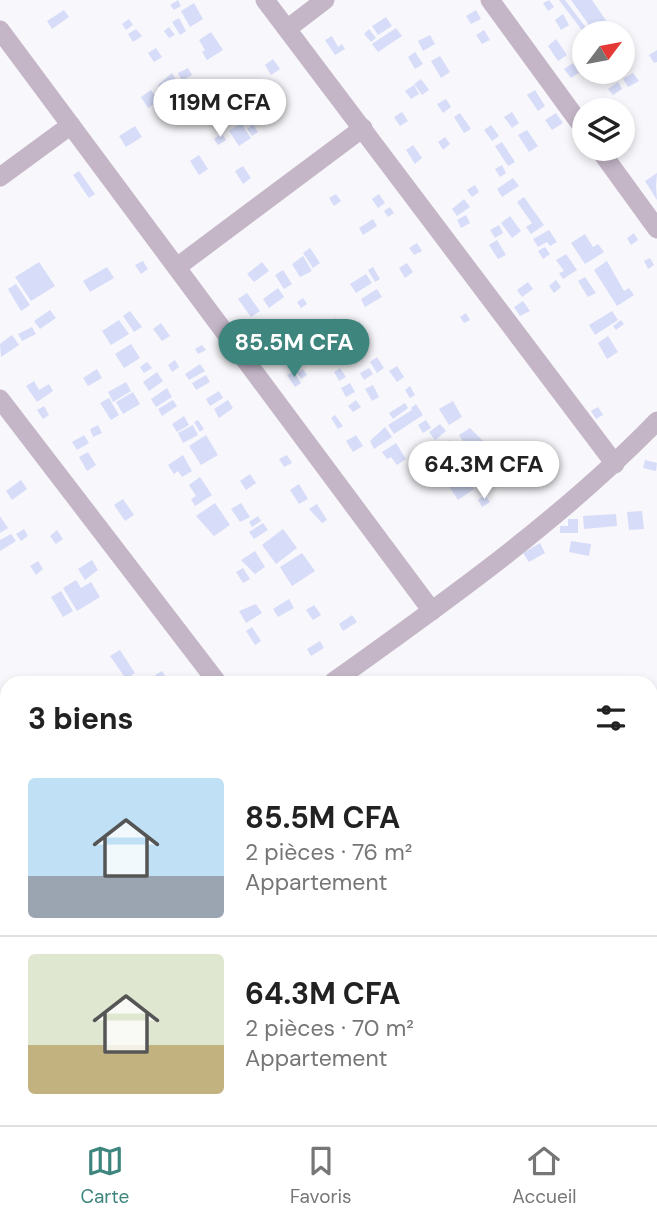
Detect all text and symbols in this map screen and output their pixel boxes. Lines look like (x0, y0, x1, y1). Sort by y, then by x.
north arrow (572, 21, 635, 84)
map controls (572, 21, 635, 161)
pin: 119M CFA (148, 80, 292, 139)
text: 119M CFA (169, 87, 271, 117)
button: layers (572, 98, 635, 161)
pin: 85.5M CFA (214, 320, 374, 379)
text: 85.5M CFA (234, 327, 354, 357)
pin: 64.3M CFA (404, 442, 564, 501)
text: 64.3M CFA (424, 449, 544, 479)
text: 3 biens (28, 699, 134, 738)
icon: filters (592, 699, 630, 737)
text: 85.5M CFA (245, 798, 400, 837)
icon: home (84, 806, 168, 890)
text: 2 pièces · 76 m² (245, 837, 412, 867)
text: Appartement (245, 867, 388, 897)
text: 64.3M CFA (245, 974, 401, 1013)
icon: home (84, 982, 168, 1066)
text: 2 pièces · 70 m² (245, 1013, 414, 1043)
text: Appartement (245, 1043, 388, 1073)
tab: Carte (80, 1142, 129, 1209)
tab: Favoris (290, 1142, 352, 1209)
tab: Accueil (512, 1142, 577, 1209)

